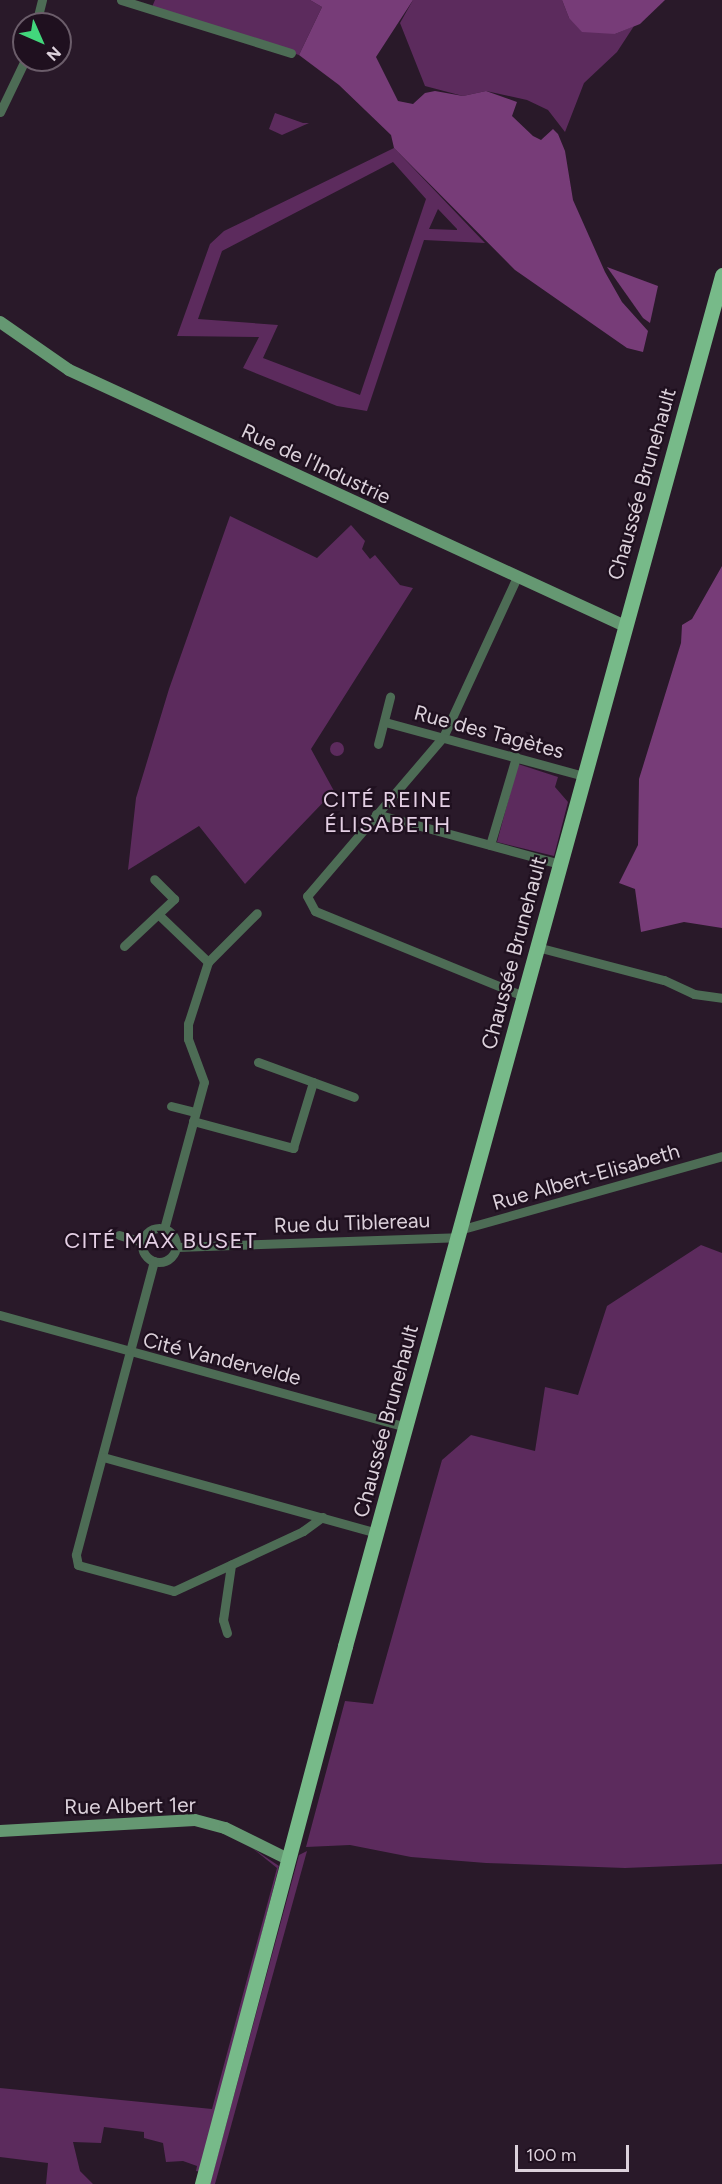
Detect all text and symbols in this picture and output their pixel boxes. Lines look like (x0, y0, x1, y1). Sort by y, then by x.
north arrow (12, 12, 72, 72)
text: N (43, 43, 65, 65)
street label: Chaussée Brunehault (603, 385, 681, 583)
street label: Rue de l'Industrie (237, 418, 395, 510)
street label: Rue des Tagètes (411, 700, 567, 764)
district label: CITÉ REINE ÉLISABETH (323, 786, 453, 837)
street label: Chaussée Brunehault (476, 854, 552, 1052)
street label: Rue Albert-Elisabeth (489, 1138, 683, 1216)
street label: Rue du Tiblereau (273, 1208, 431, 1238)
district label: CITÉ MAX BUSET (64, 1228, 258, 1254)
street label: Chaussée Brunehault (348, 1322, 424, 1520)
street label: Cité Vandervelde (140, 1327, 304, 1391)
street label: Rue Albert 1er (64, 1792, 196, 1820)
scale bar (518, 2133, 632, 2171)
text: 100 m (526, 2144, 576, 2166)

